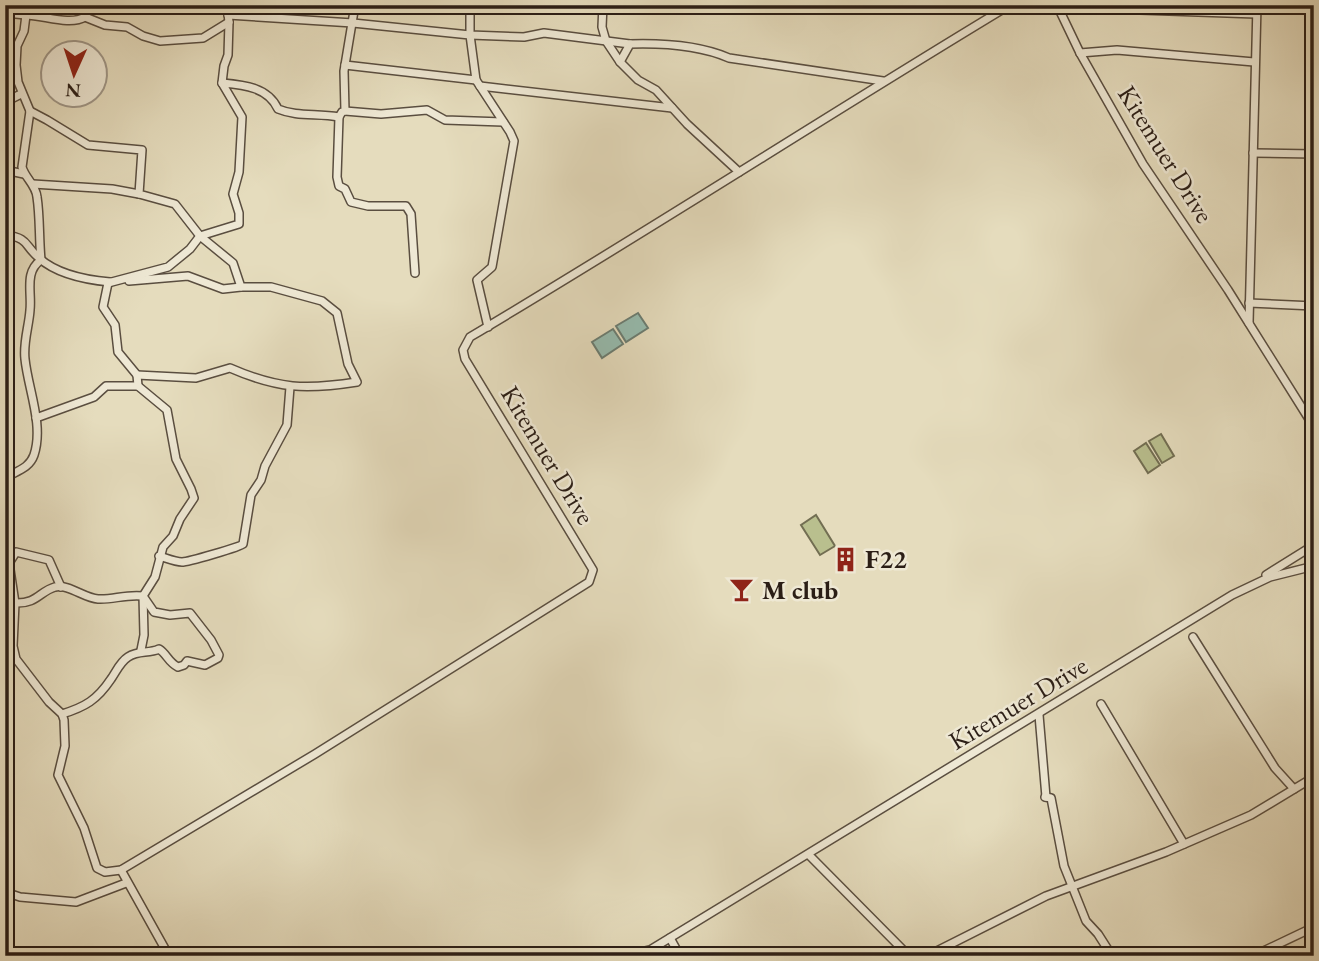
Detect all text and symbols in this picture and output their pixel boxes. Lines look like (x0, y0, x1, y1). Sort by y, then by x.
north arrow (38, 38, 108, 108)
text: N (64, 78, 81, 103)
street label: Kitemuer Drive (1110, 79, 1222, 229)
street label: Kitemuer Drive (493, 379, 603, 531)
place label: F22 (865, 542, 907, 576)
building icon: F22 (831, 545, 859, 573)
place label: M club (762, 573, 838, 607)
bar icon: M club (728, 576, 756, 604)
street label: Kitemuer Drive (942, 648, 1094, 758)

